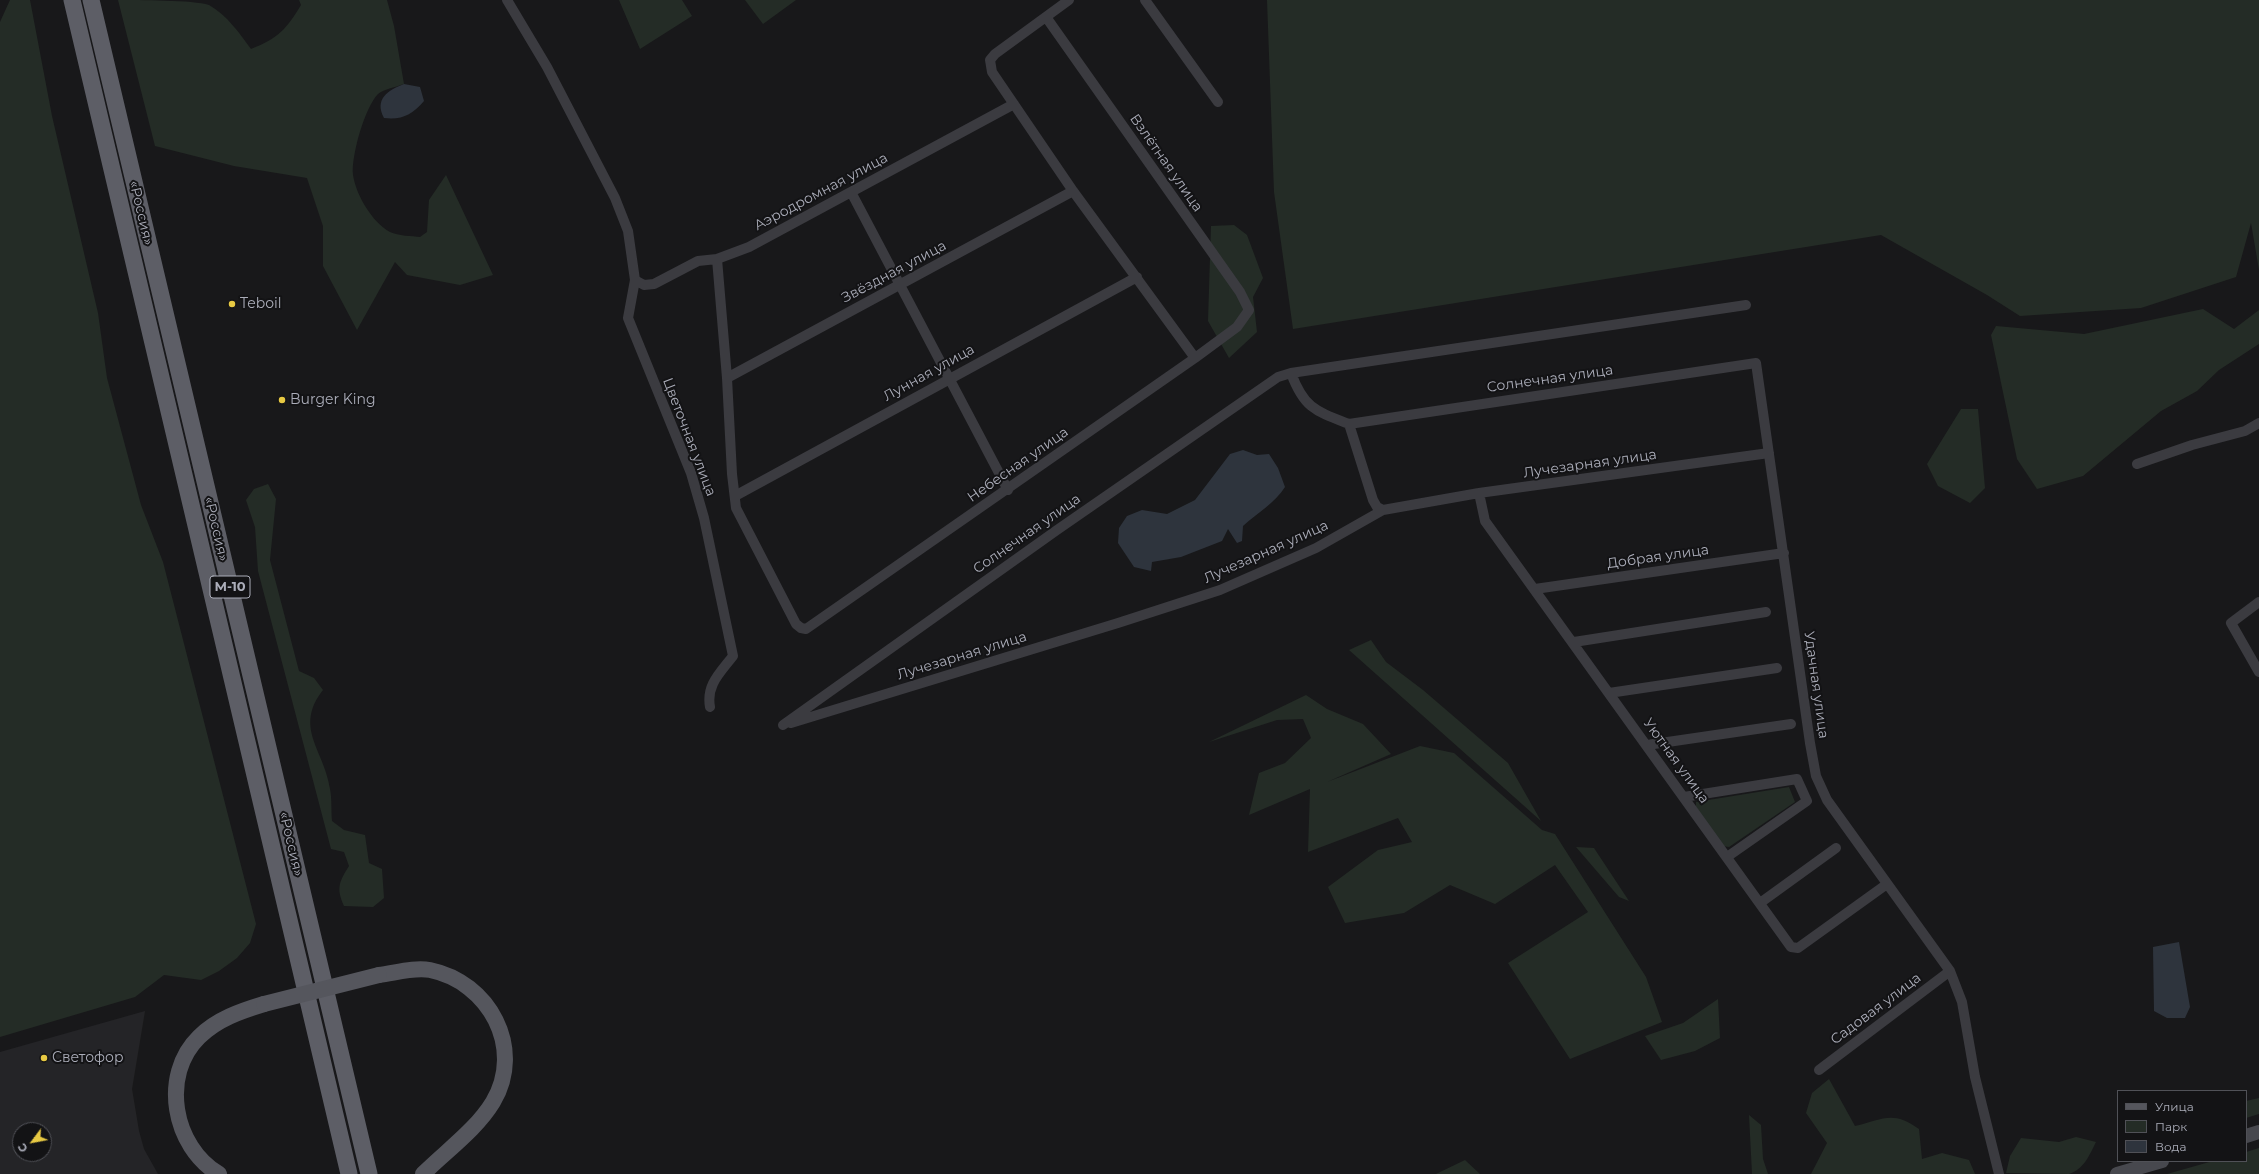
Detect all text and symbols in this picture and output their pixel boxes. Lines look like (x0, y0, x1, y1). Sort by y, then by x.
street label: Взлётная улица (1126, 111, 1206, 215)
street label: Аэродромная улица (751, 150, 891, 234)
street label: «Россия» (125, 179, 157, 247)
street label: Звёздная улица (839, 237, 949, 307)
place label: Teboil (240, 296, 282, 312)
marker: Teboil (227, 299, 237, 309)
street label: Лунная улица (880, 341, 978, 405)
street label: Солнечная улица (1486, 362, 1614, 396)
street label: Цветочная улица (659, 375, 719, 499)
place label: Burger King (290, 392, 376, 408)
marker: Burger King (277, 395, 287, 405)
street label: Небесная улица (964, 424, 1072, 506)
street label: Лучезарная улица (1522, 446, 1658, 482)
street label: Солнечная улица (970, 491, 1084, 577)
street label: «Россия» (200, 495, 232, 563)
street label: Лучезарная улица (1201, 517, 1331, 587)
street label: Добрая улица (1606, 542, 1710, 572)
road number: М-10 (210, 576, 250, 598)
street label: Лучезарная улица (895, 628, 1029, 684)
street label: Удачная улица (1800, 630, 1832, 740)
street label: Уютная улица (1640, 715, 1712, 807)
street label: «Россия» (275, 810, 307, 878)
street label: Садовая улица (1828, 970, 1924, 1048)
place label: Светофор (52, 1050, 124, 1066)
marker: Светофор (39, 1053, 49, 1063)
legend (2117, 1090, 2247, 1162)
text: Улица (2155, 1099, 2194, 1114)
text: Парк (2155, 1119, 2187, 1134)
north arrow (12, 1122, 52, 1162)
text: Вода (2155, 1139, 2186, 1154)
text: С (15, 1141, 31, 1155)

